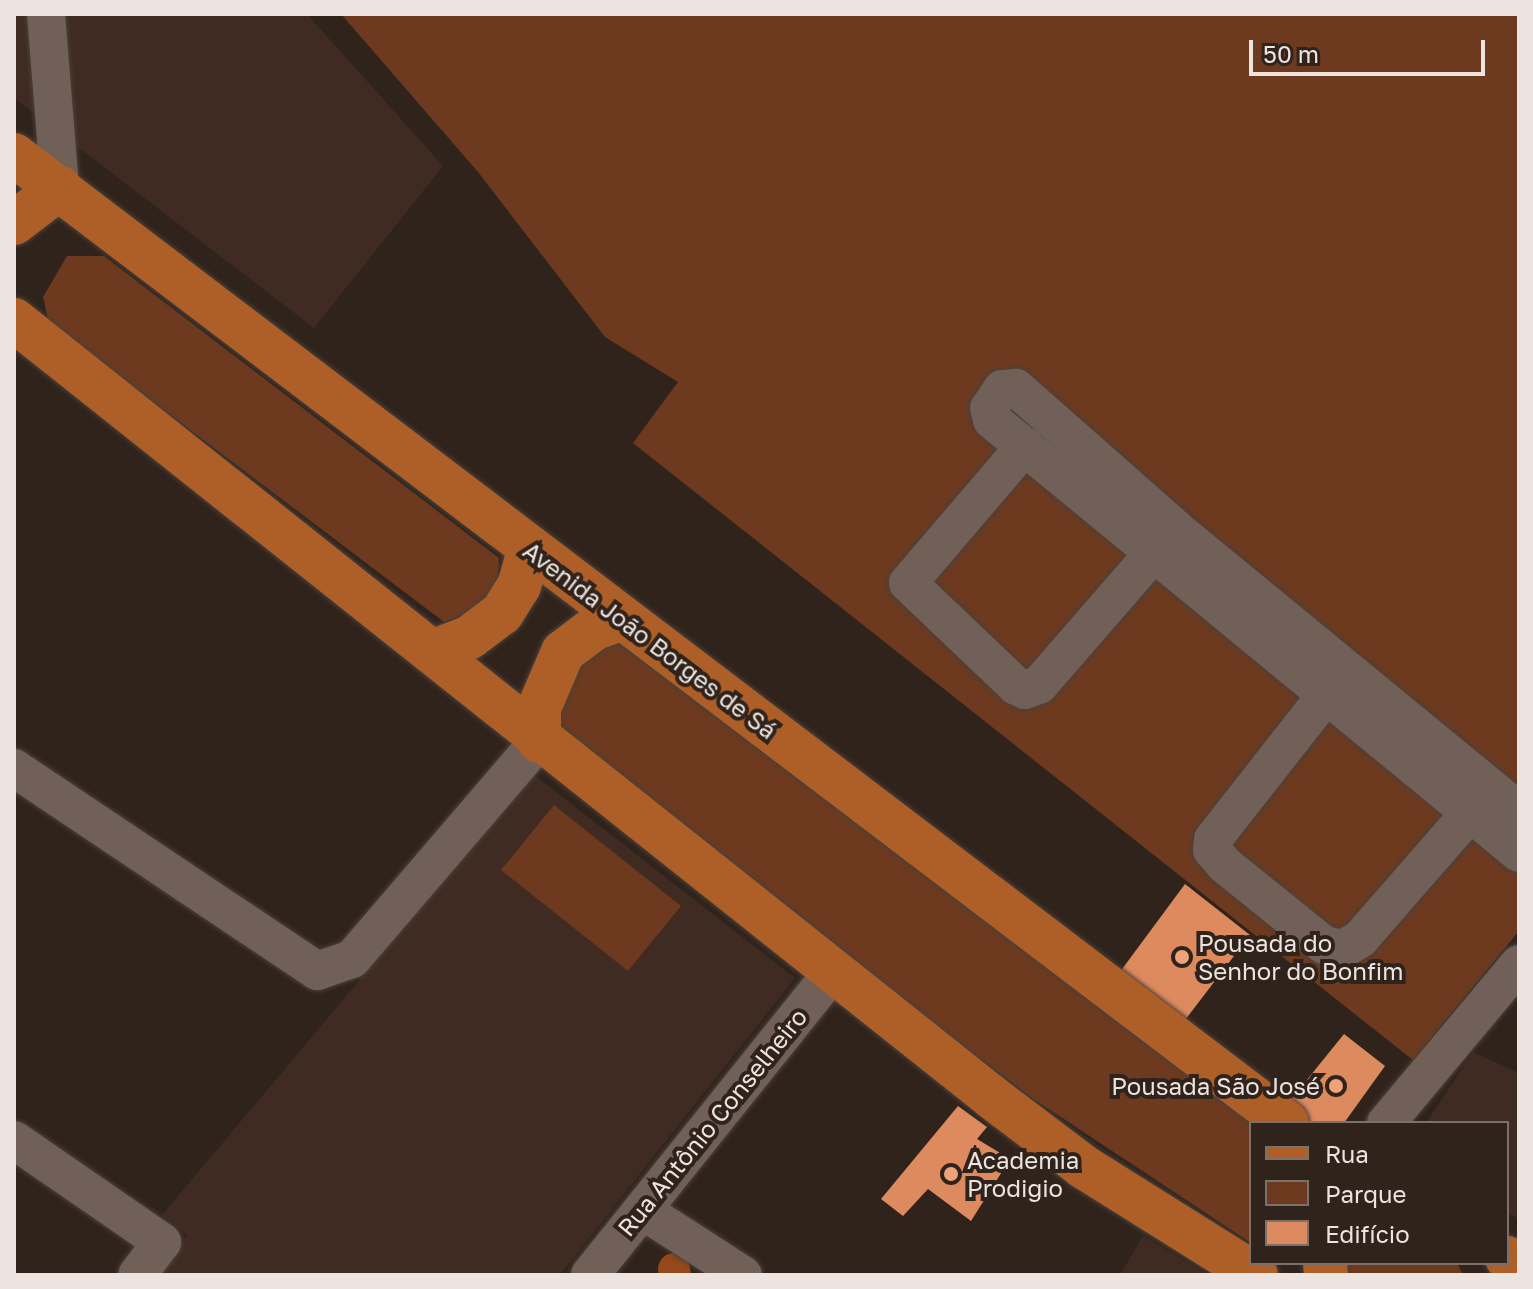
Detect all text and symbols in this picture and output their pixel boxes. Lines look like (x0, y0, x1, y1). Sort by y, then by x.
scale bar (1253, 24, 1489, 74)
text: 50 m (1263, 39, 1319, 68)
street label: Avenida João Borges de Sá (518, 535, 782, 745)
place label: Pousada do Senhor do Bonfim (1198, 929, 1403, 985)
marker: Pousada do Senhor do Bonfim (1173, 948, 1191, 966)
street label: Rua Antônio Conselheiro (611, 1002, 813, 1242)
place label: Pousada São José (1111, 1072, 1320, 1100)
marker: Pousada São José (1327, 1077, 1345, 1095)
legend (1249, 1121, 1509, 1265)
text: Rua (1325, 1139, 1369, 1168)
place label: Academia Prodigio (967, 1146, 1079, 1202)
marker: Academia Prodigio (942, 1165, 960, 1183)
text: Parque (1325, 1179, 1406, 1208)
text: Edifício (1325, 1219, 1410, 1248)

